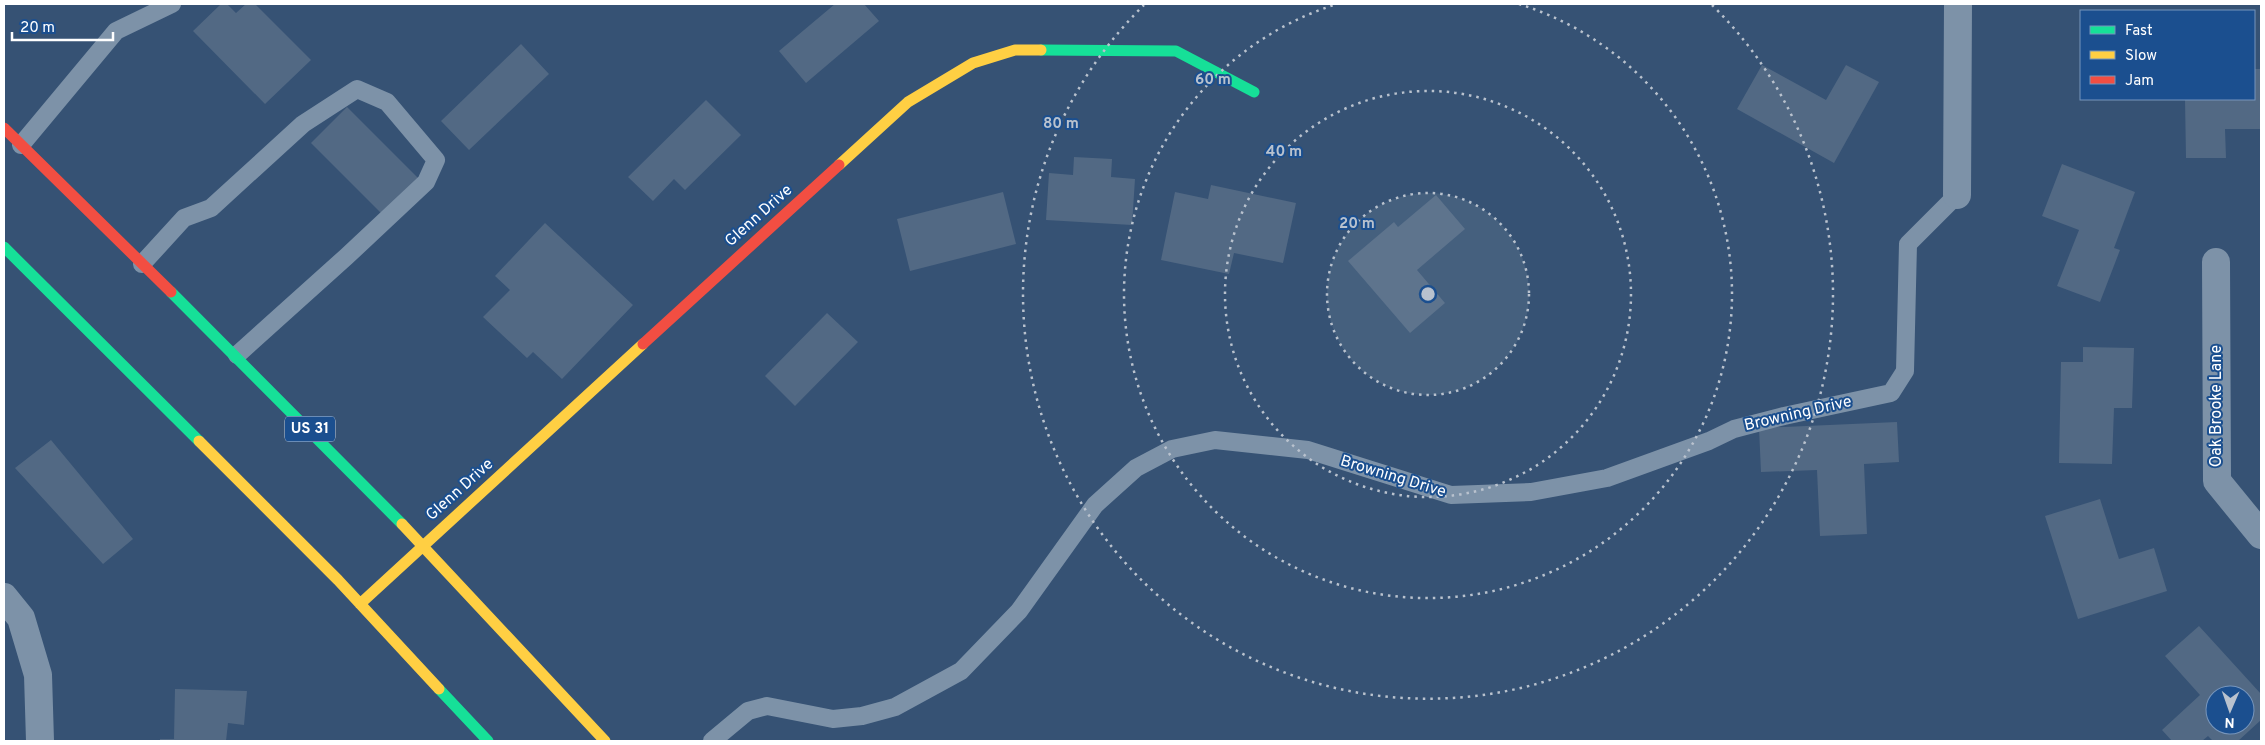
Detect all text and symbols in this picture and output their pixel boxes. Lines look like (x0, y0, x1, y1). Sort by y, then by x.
scale bar (12, 10, 114, 42)
legend (2080, 10, 2255, 100)
text: 20 m (20, 19, 55, 38)
text: Fast (2125, 22, 2153, 41)
text: Slow (2125, 47, 2157, 66)
text: 60 m (1195, 71, 1231, 90)
text: Jam (2125, 72, 2154, 91)
text: 80 m (1043, 115, 1079, 134)
text: 40 m (1266, 143, 1302, 162)
street label: Glenn Drive (721, 181, 797, 251)
text: 20 m (1339, 215, 1375, 234)
centre of rings (1419, 285, 1437, 303)
street label: Oak Brooke Lane (2207, 345, 2227, 467)
street label: Browning Drive (1742, 392, 1854, 436)
road number: US 31 (285, 416, 335, 442)
street label: Browning Drive (1338, 451, 1448, 503)
street label: Glenn Drive (422, 455, 498, 525)
north arrow (2205, 685, 2255, 735)
text: N (2224, 713, 2235, 730)

